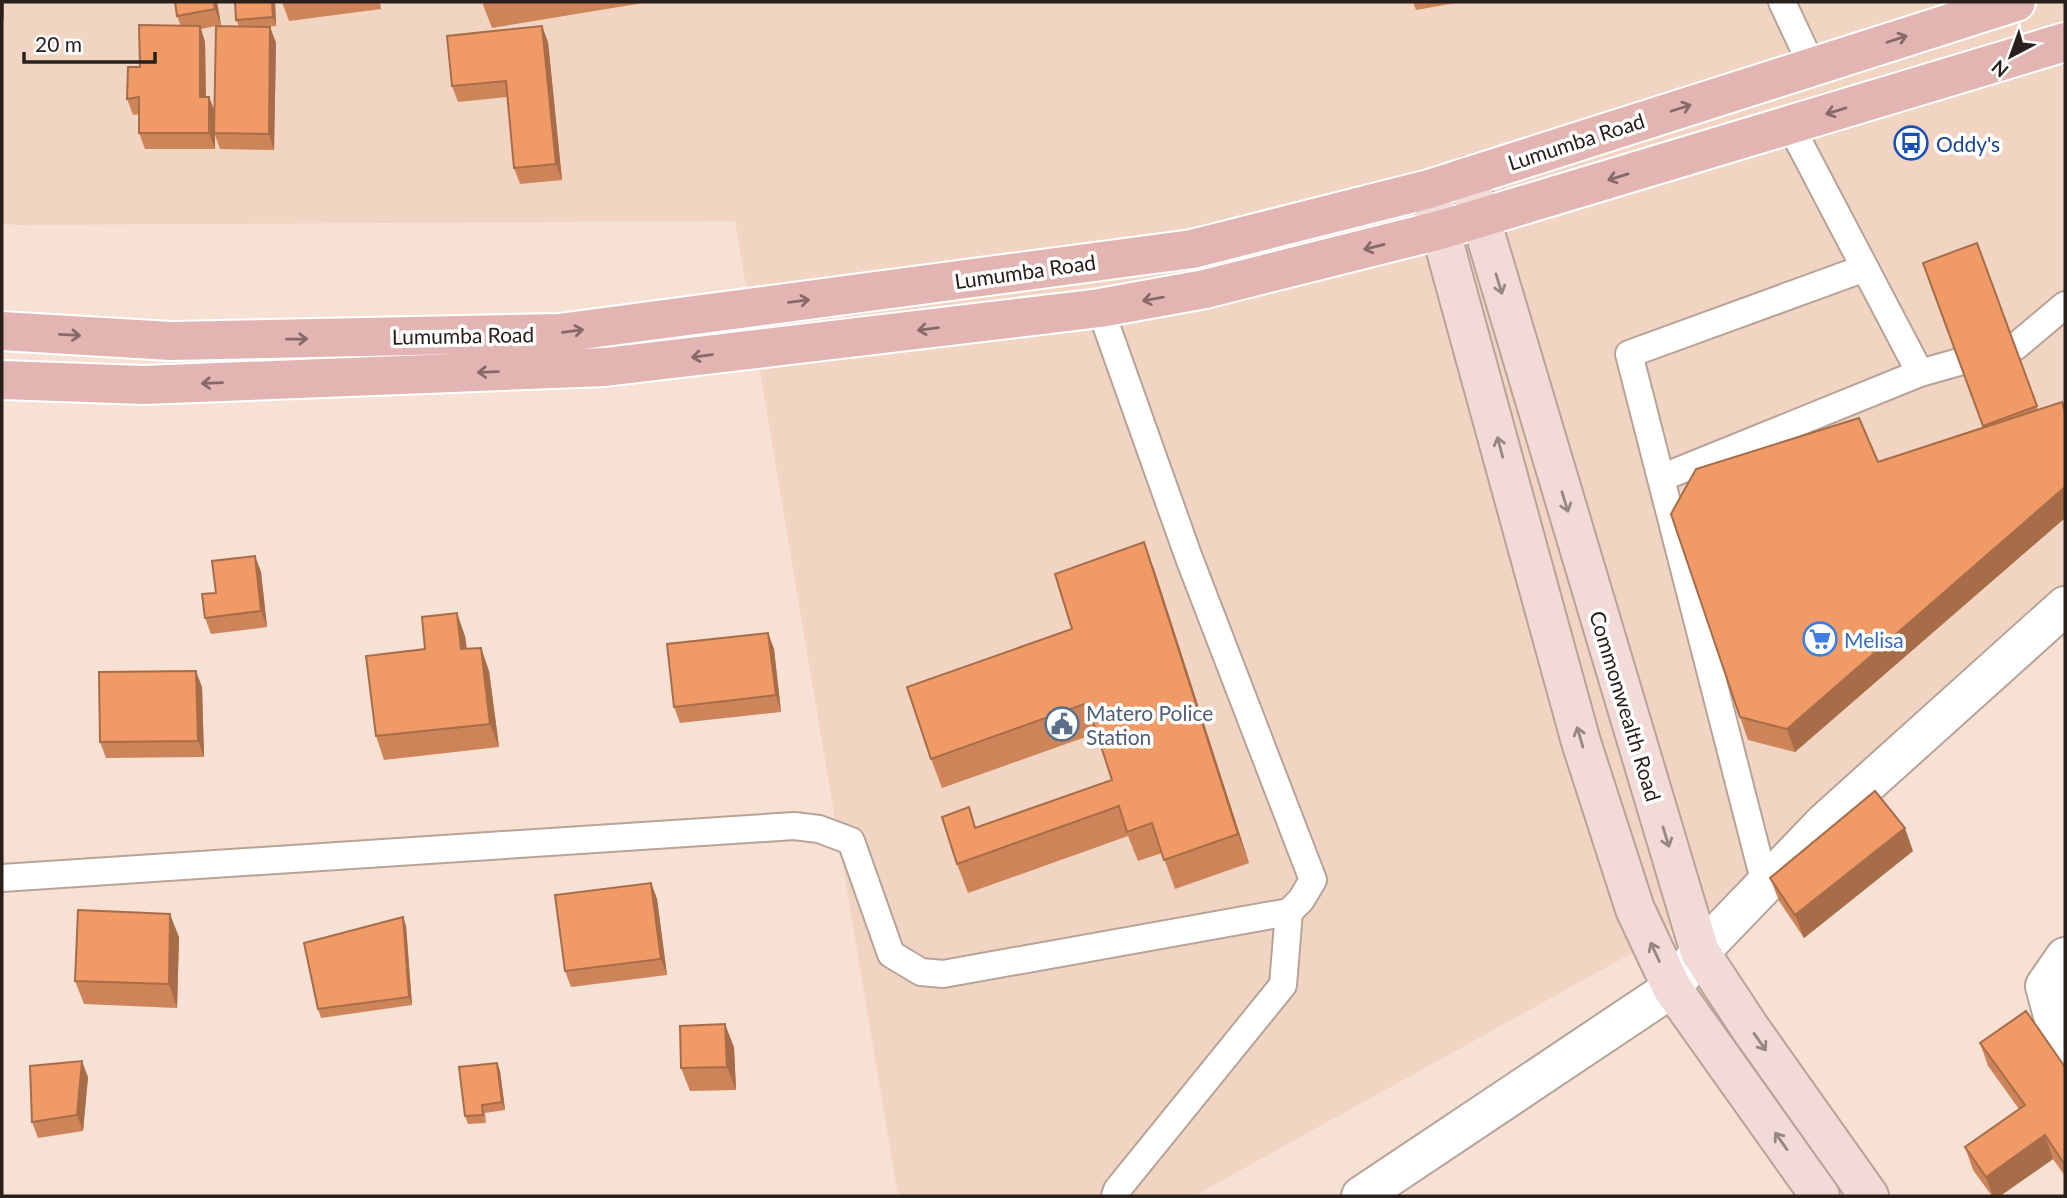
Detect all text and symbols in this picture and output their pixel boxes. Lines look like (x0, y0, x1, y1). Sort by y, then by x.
scale bar (24, 21, 156, 65)
north arrow (1976, 21, 2046, 91)
text: 20 m (35, 31, 82, 56)
one-way arrow (1886, 32, 1908, 44)
text: N (1986, 56, 2013, 83)
one-way arrow (1669, 101, 1691, 113)
one-way arrow (1825, 106, 1847, 119)
street label: Lumumba Road (1504, 107, 1648, 175)
bus stop icon: Oddy's (1892, 124, 1930, 162)
place label: Oddy's (1936, 131, 2000, 156)
one-way arrow (1607, 172, 1629, 185)
one-way arrow (1363, 241, 1386, 254)
street label: Lumumba Road (953, 249, 1097, 293)
one-way arrow (1494, 273, 1507, 295)
one-way arrow (1142, 292, 1165, 306)
one-way arrow (787, 294, 810, 307)
street label: Lumumba Road (392, 321, 534, 349)
one-way arrow (917, 322, 939, 335)
one-way arrow (562, 325, 584, 338)
one-way arrow (58, 329, 81, 342)
one-way arrow (285, 332, 308, 346)
one-way arrow (691, 349, 713, 362)
one-way arrow (477, 365, 500, 378)
one-way arrow (200, 376, 223, 389)
one-way arrow (1493, 436, 1506, 458)
one-way arrow (1559, 491, 1572, 513)
street label: Commonwealth Road (1585, 608, 1667, 804)
supermarket icon: Melisa (1801, 620, 1839, 658)
place label: Melisa (1844, 627, 1904, 652)
place label: Matero Police Station (1086, 700, 1213, 749)
public building icon: Matero Police Station (1043, 705, 1081, 743)
one-way arrow (1572, 727, 1585, 749)
one-way arrow (1660, 826, 1673, 848)
one-way arrow (1648, 942, 1661, 963)
one-way arrow (1753, 1032, 1767, 1051)
one-way arrow (1774, 1132, 1788, 1151)

